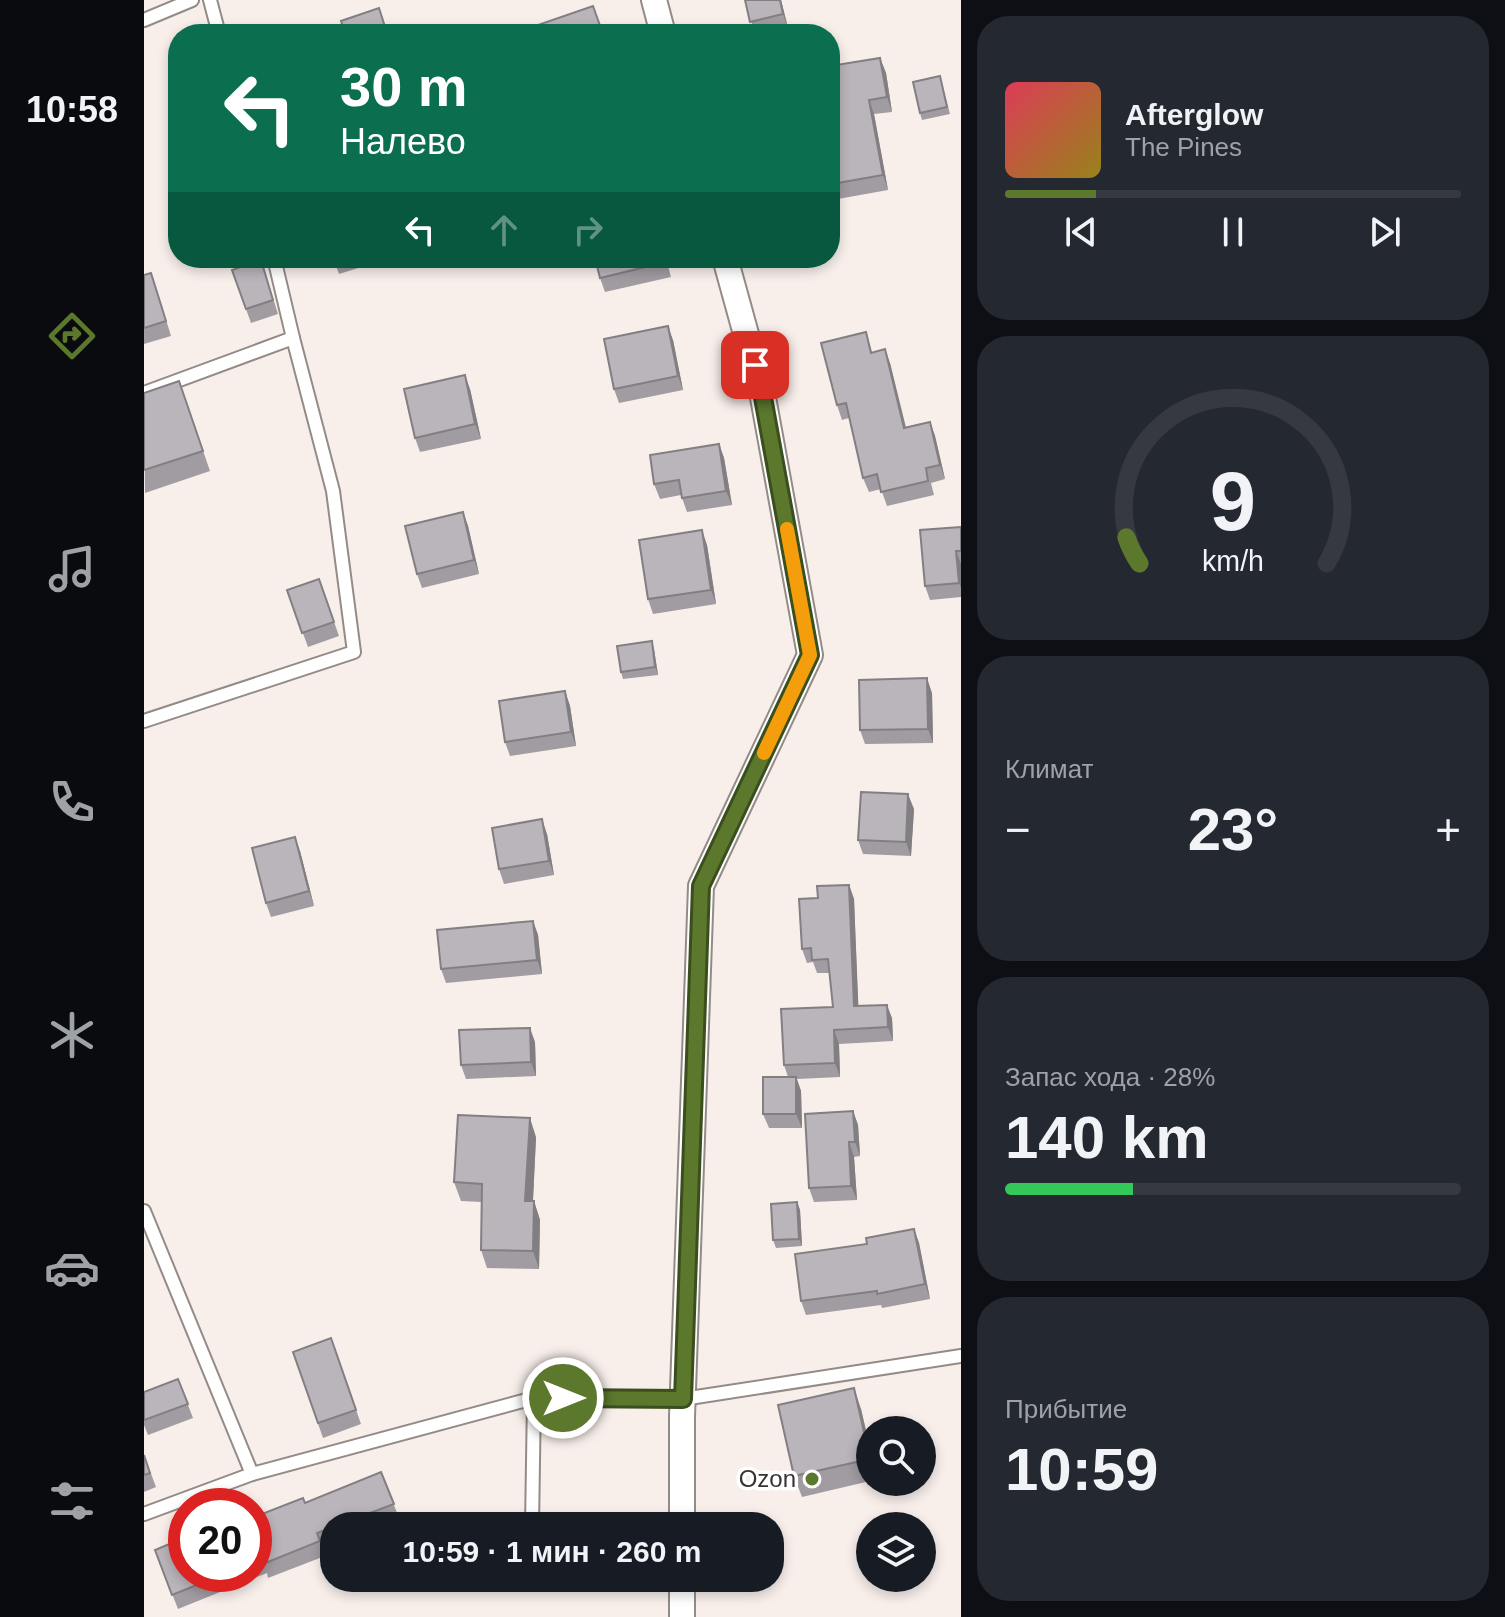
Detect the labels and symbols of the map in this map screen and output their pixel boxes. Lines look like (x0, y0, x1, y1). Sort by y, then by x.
pin (721, 331, 789, 399)
position arrow (521, 1356, 605, 1440)
place label: Ozon (739, 1465, 796, 1492)
marker: Ozon (803, 1470, 821, 1488)
speed limit sign: 20 (168, 1488, 272, 1592)

